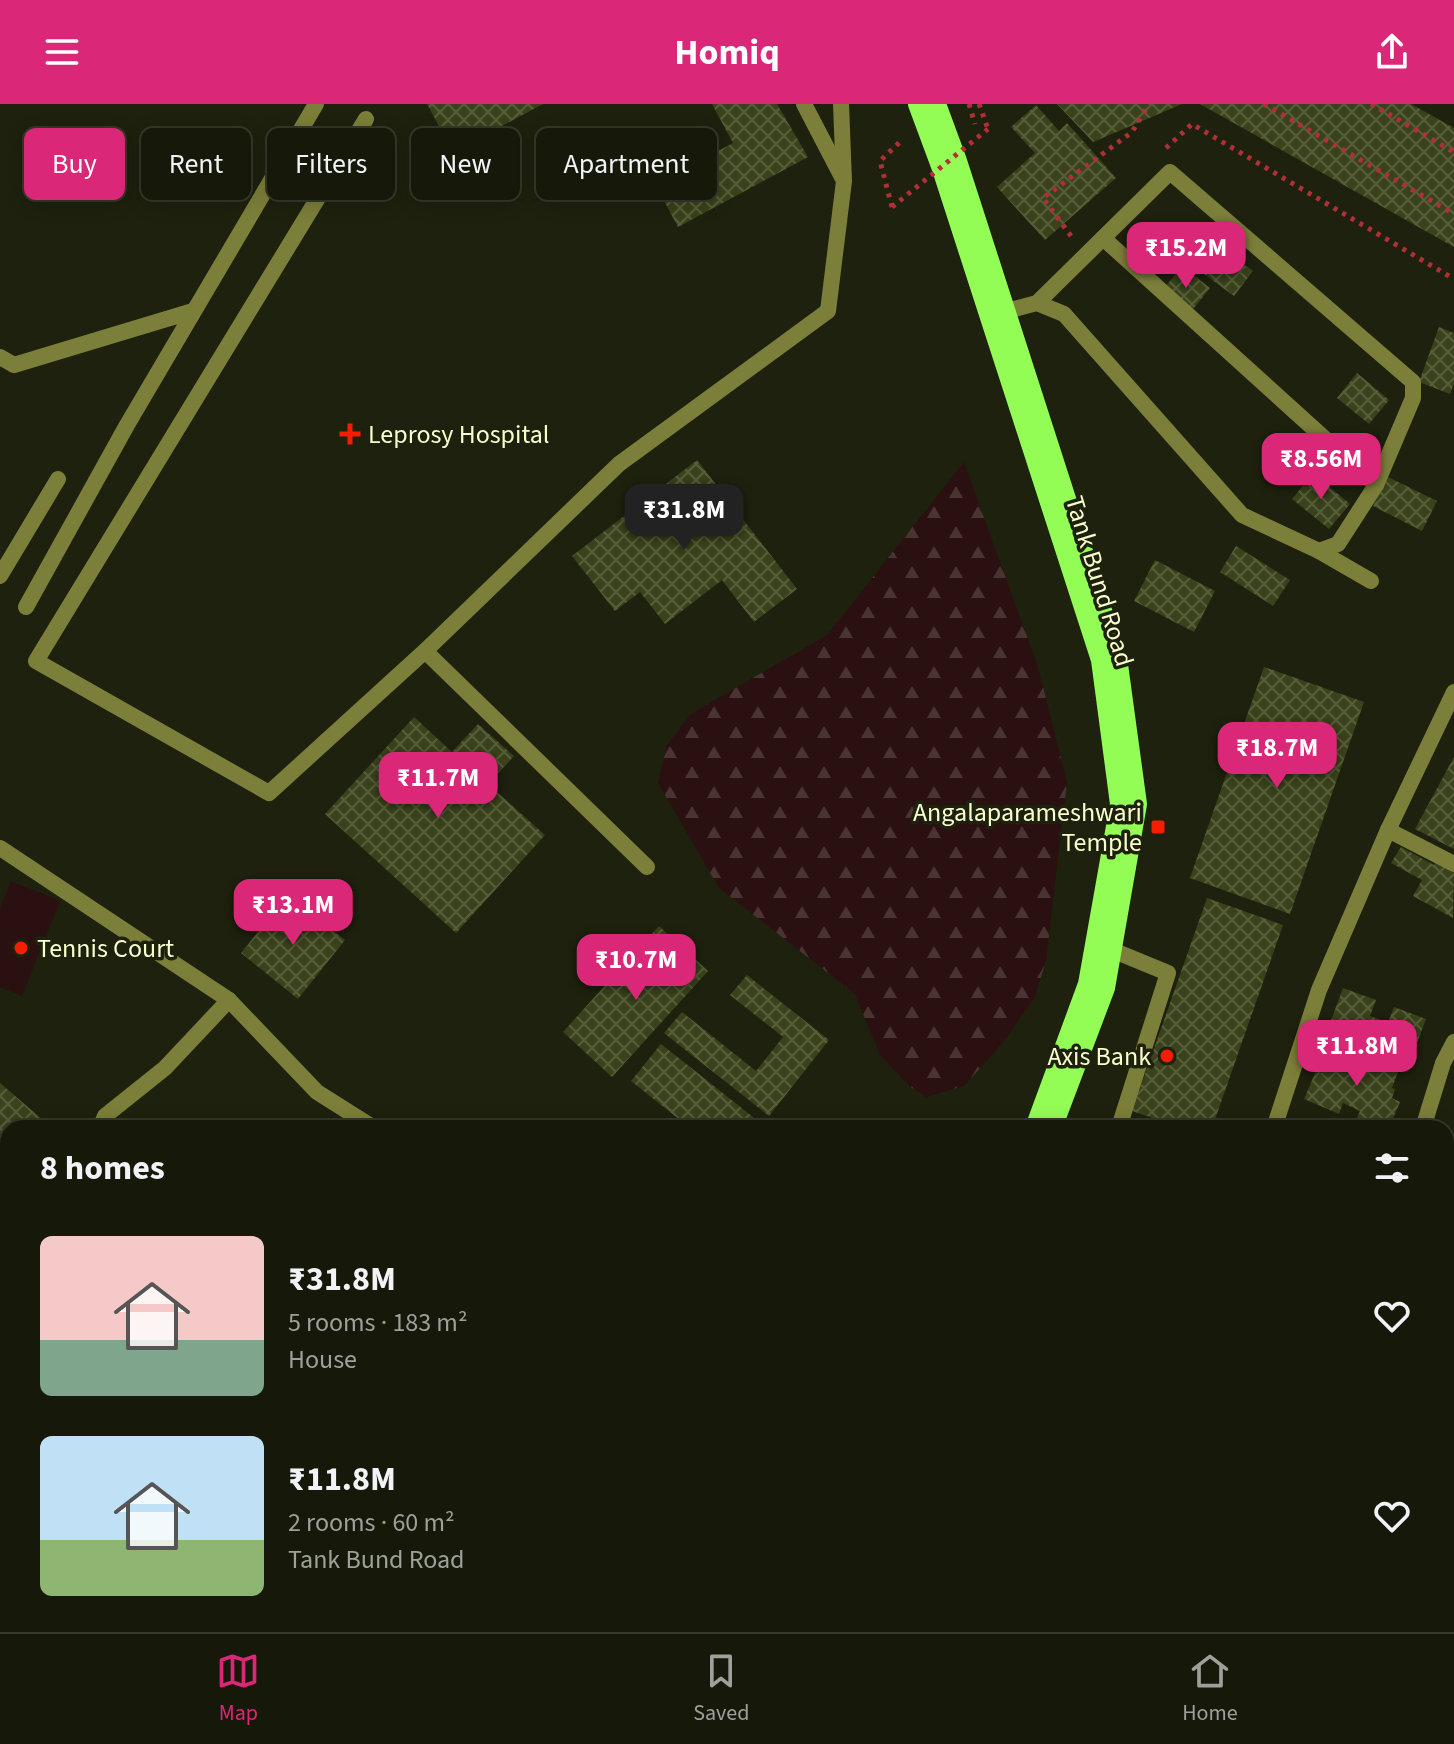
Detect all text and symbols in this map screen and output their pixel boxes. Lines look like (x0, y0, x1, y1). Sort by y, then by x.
text: Homiq (674, 27, 780, 78)
icon: menu (40, 30, 84, 74)
icon: share (1370, 30, 1414, 74)
chip: Buy (24, 128, 125, 200)
chip: Rent (141, 128, 251, 200)
chip: Filters (267, 128, 395, 200)
chip: New (411, 128, 520, 200)
chip: Apartment (536, 128, 717, 200)
pin: ₹15.2M (1121, 222, 1251, 290)
text: ₹15.2M (1145, 229, 1227, 266)
place label: Leprosy Hospital (368, 416, 549, 453)
marker: Leprosy Hospital (339, 423, 361, 445)
pin: ₹8.56M (1256, 433, 1386, 501)
text: ₹8.56M (1280, 440, 1362, 477)
pin: ₹31.8M (619, 484, 749, 552)
text: ₹31.8M (643, 491, 725, 528)
street label: Tank Bund Road (1056, 491, 1143, 671)
pin: ₹18.7M (1212, 722, 1342, 790)
text: ₹18.7M (1236, 729, 1318, 766)
pin: ₹11.7M (373, 752, 503, 820)
text: ₹11.7M (397, 759, 479, 796)
place label: Angalaparameshwari Temple (913, 794, 1142, 861)
marker: Angalaparameshwari Temple (1149, 818, 1167, 836)
pin: ₹13.1M (228, 879, 358, 947)
text: ₹13.1M (252, 886, 334, 923)
place label: Tennis Court (37, 930, 174, 967)
pin: ₹10.7M (571, 934, 701, 1002)
marker: Tennis Court (12, 939, 30, 957)
text: ₹10.7M (595, 941, 677, 978)
pin: ₹11.8M (1292, 1020, 1422, 1088)
text: ₹11.8M (1316, 1027, 1398, 1064)
place label: Axis Bank (1047, 1038, 1151, 1075)
marker: Axis Bank (1158, 1047, 1176, 1065)
text: 8 homes (40, 1144, 165, 1193)
icon: filters (1370, 1146, 1414, 1190)
text: ₹31.8M (288, 1255, 396, 1304)
icon: home (104, 1268, 200, 1364)
icon: heart (1370, 1294, 1414, 1338)
text: 5 rooms · 183 m² (288, 1304, 467, 1341)
text: House (288, 1341, 357, 1378)
text: ₹11.8M (288, 1455, 396, 1504)
icon: home (104, 1468, 200, 1564)
icon: heart (1370, 1494, 1414, 1538)
text: 2 rooms · 60 m² (288, 1504, 455, 1541)
text: Tank Bund Road (288, 1541, 465, 1578)
tab: Map (216, 1649, 260, 1729)
tab: Saved (693, 1649, 749, 1729)
tab: Home (1182, 1649, 1238, 1729)

